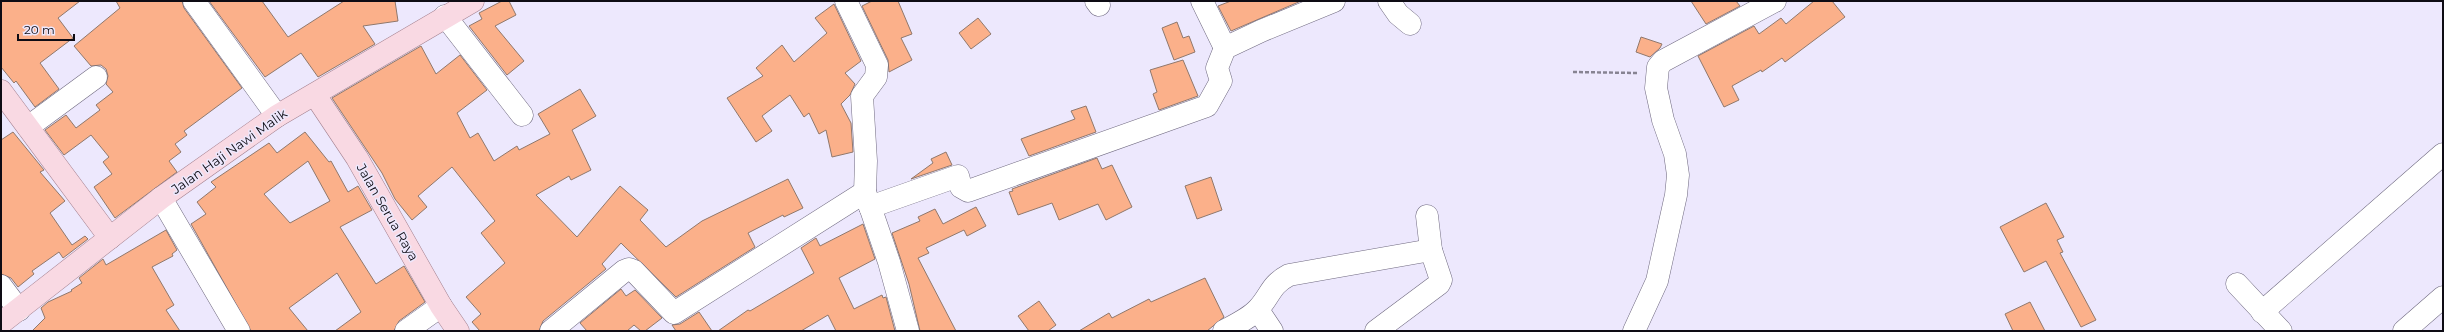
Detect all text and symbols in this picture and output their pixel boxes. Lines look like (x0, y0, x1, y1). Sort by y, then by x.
scale bar (18, 16, 74, 42)
text: 20 m (24, 22, 55, 37)
street label: Jalan Haji Nawi Malik (167, 105, 290, 198)
street label: Jalan Serua Raya (353, 160, 422, 263)

